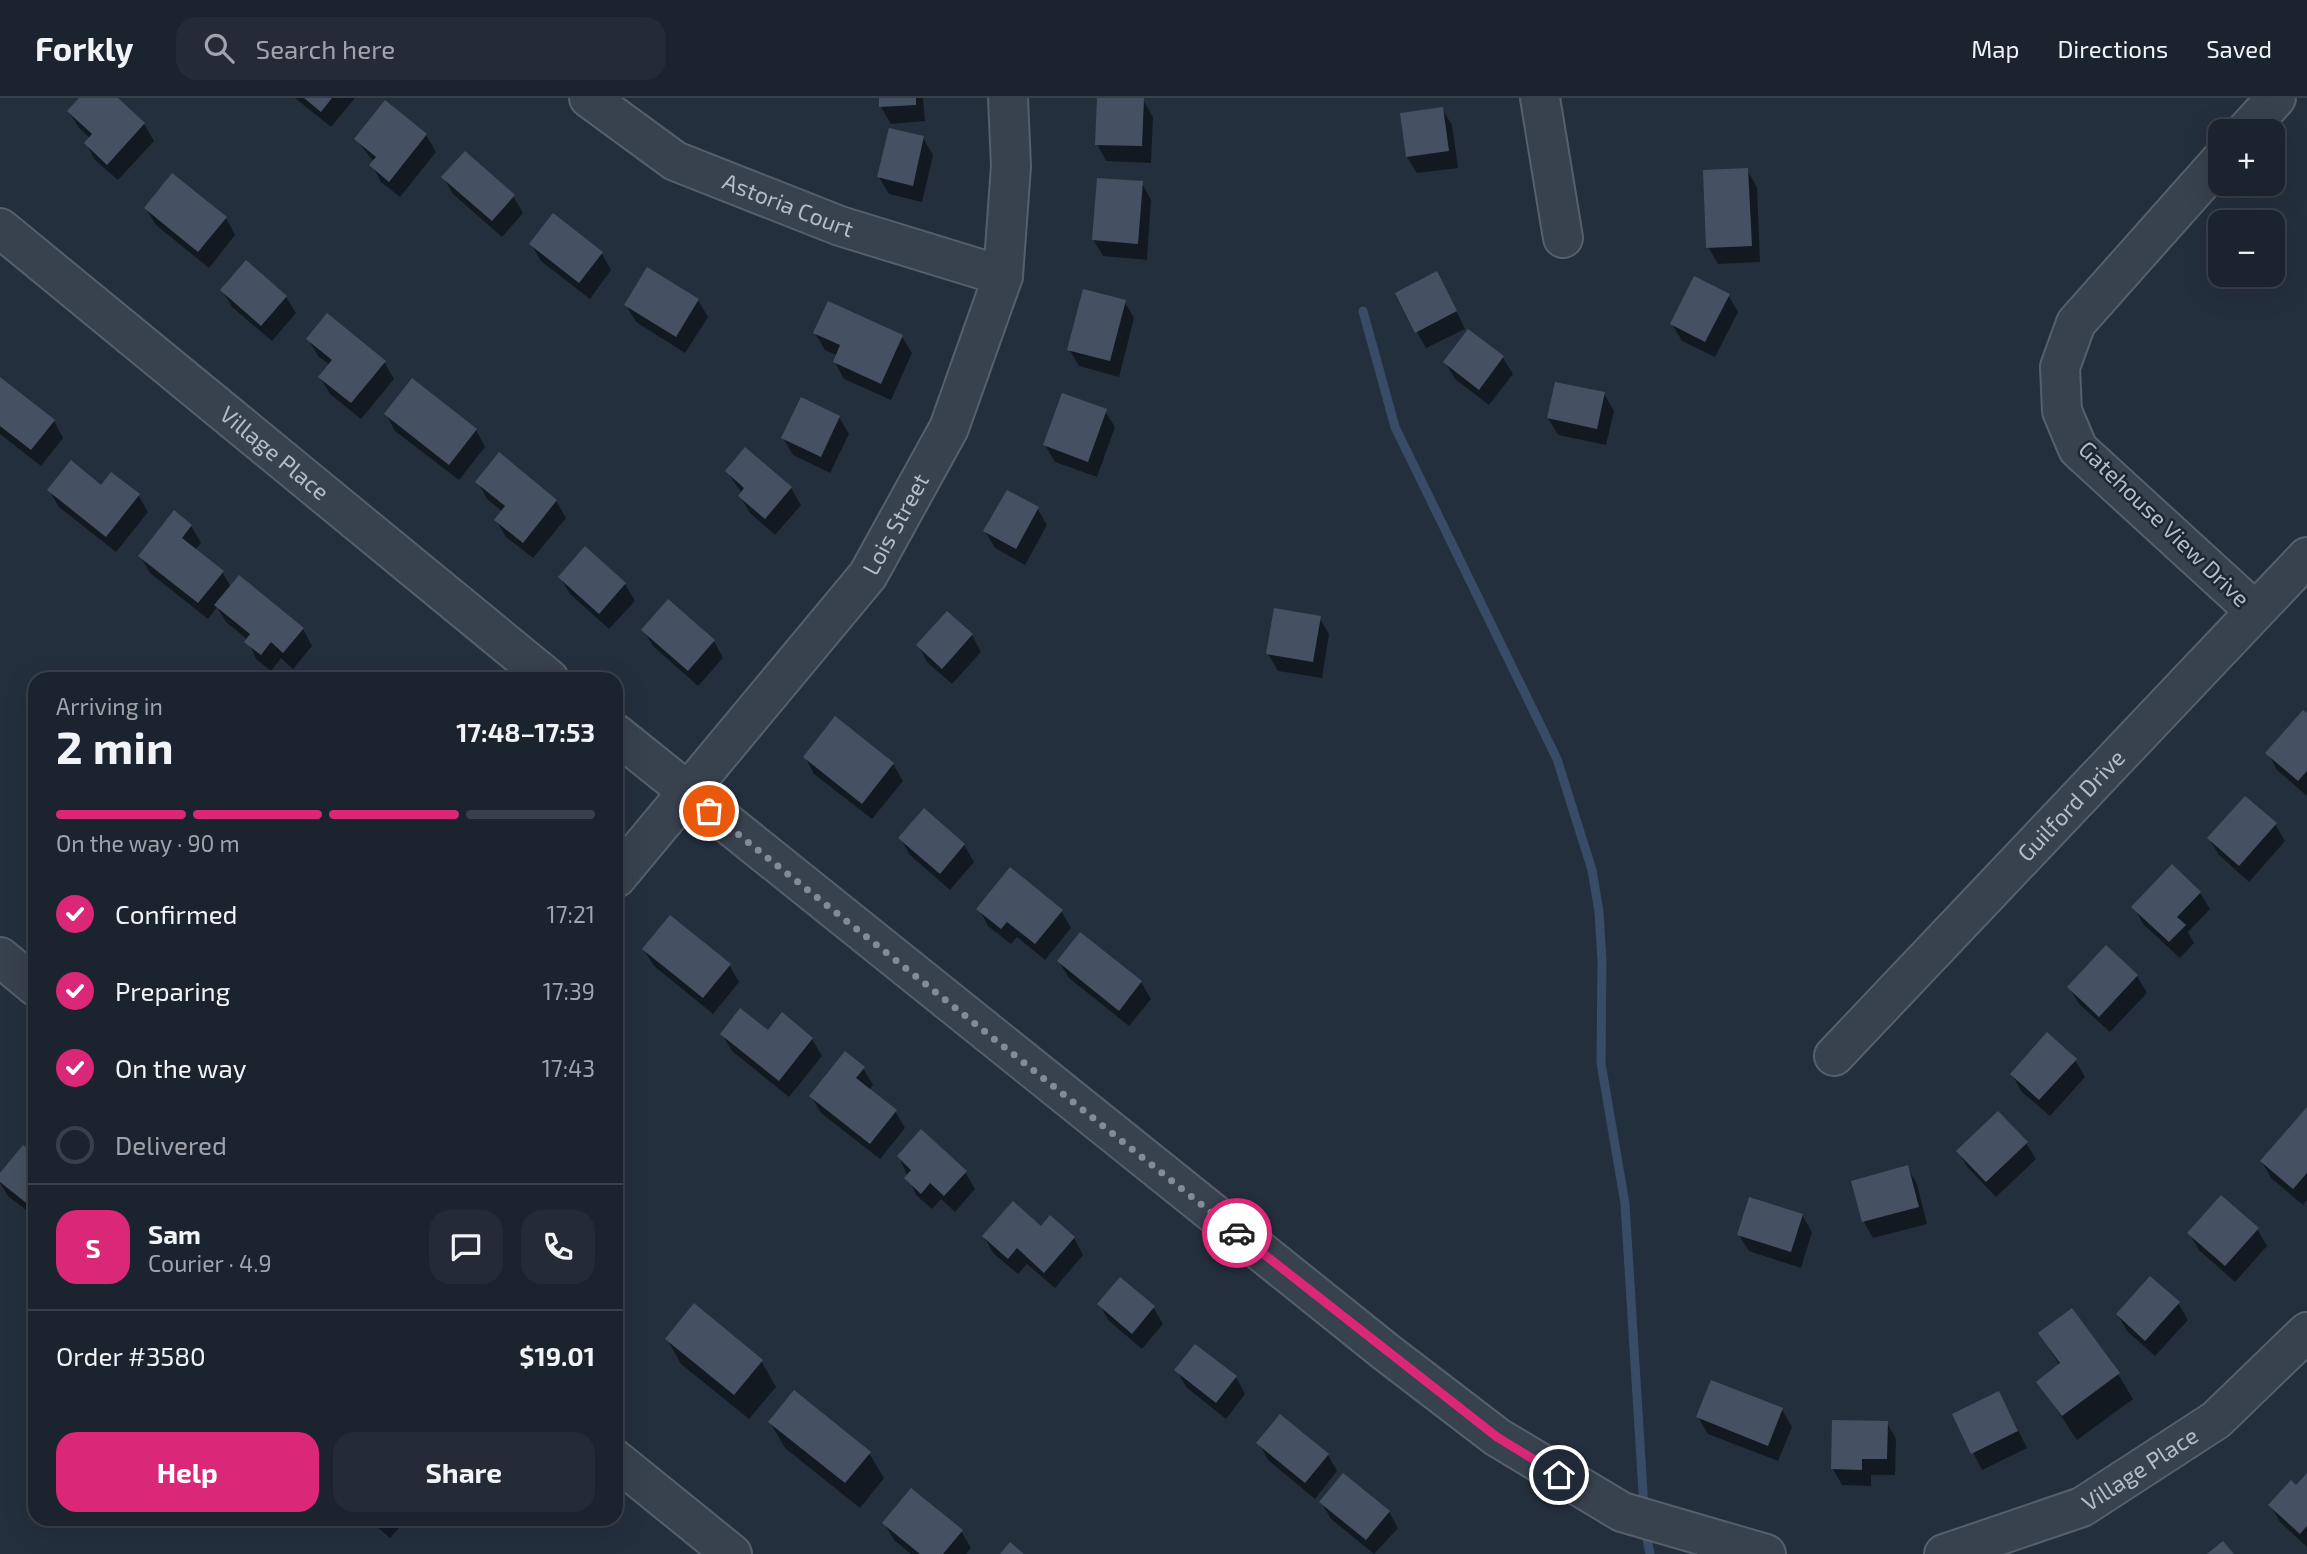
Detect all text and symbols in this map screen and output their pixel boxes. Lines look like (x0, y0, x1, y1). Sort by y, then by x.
search box (176, 17, 666, 80)
text: Forkly (35, 28, 134, 68)
icon: search (200, 29, 238, 67)
text: Search here (256, 33, 395, 64)
text: Map (1971, 34, 2019, 63)
text: Directions (2057, 34, 2168, 63)
text: Saved (2206, 34, 2272, 63)
map controls (2208, 119, 2285, 287)
button: + (2208, 119, 2285, 196)
street label: Astoria Court (719, 166, 857, 242)
button: − (2208, 210, 2285, 287)
street label: Village Place (215, 400, 335, 506)
street label: Gatehouse View Drive (2073, 434, 2256, 612)
street label: Lois Street (856, 468, 934, 579)
text: Arriving in (56, 692, 163, 720)
text: 17:48–17:53 (456, 716, 595, 747)
text: 2 min (56, 718, 174, 773)
street label: Guilford Drive (2011, 743, 2130, 867)
pin (679, 781, 739, 841)
icon: bag (690, 792, 728, 830)
text: On the way · 90 m (56, 829, 240, 857)
icon: check (56, 895, 94, 933)
text: Confirmed (115, 898, 238, 929)
text: 17:21 (547, 900, 595, 928)
icon: check (56, 972, 94, 1010)
text: Preparing (115, 975, 230, 1006)
text: 17:39 (543, 977, 595, 1005)
icon: check (56, 1049, 94, 1087)
text: On the way (115, 1052, 246, 1083)
text: 17:43 (542, 1054, 595, 1082)
text: Delivered (115, 1129, 227, 1160)
courier (1202, 1198, 1272, 1268)
button: chat (429, 1210, 503, 1284)
button: phone (521, 1210, 595, 1284)
icon: car (1218, 1214, 1256, 1252)
text: Sam (148, 1218, 201, 1249)
text: S (85, 1232, 101, 1263)
text: Courier · 4.9 (148, 1249, 272, 1277)
text: Order #3580 (56, 1340, 206, 1371)
text: $19.01 (519, 1340, 595, 1371)
street label: Village Place (2076, 1421, 2203, 1516)
button: Help (56, 1432, 319, 1512)
button: Share (333, 1432, 595, 1512)
pin (1529, 1445, 1589, 1505)
icon: home (1540, 1456, 1578, 1494)

